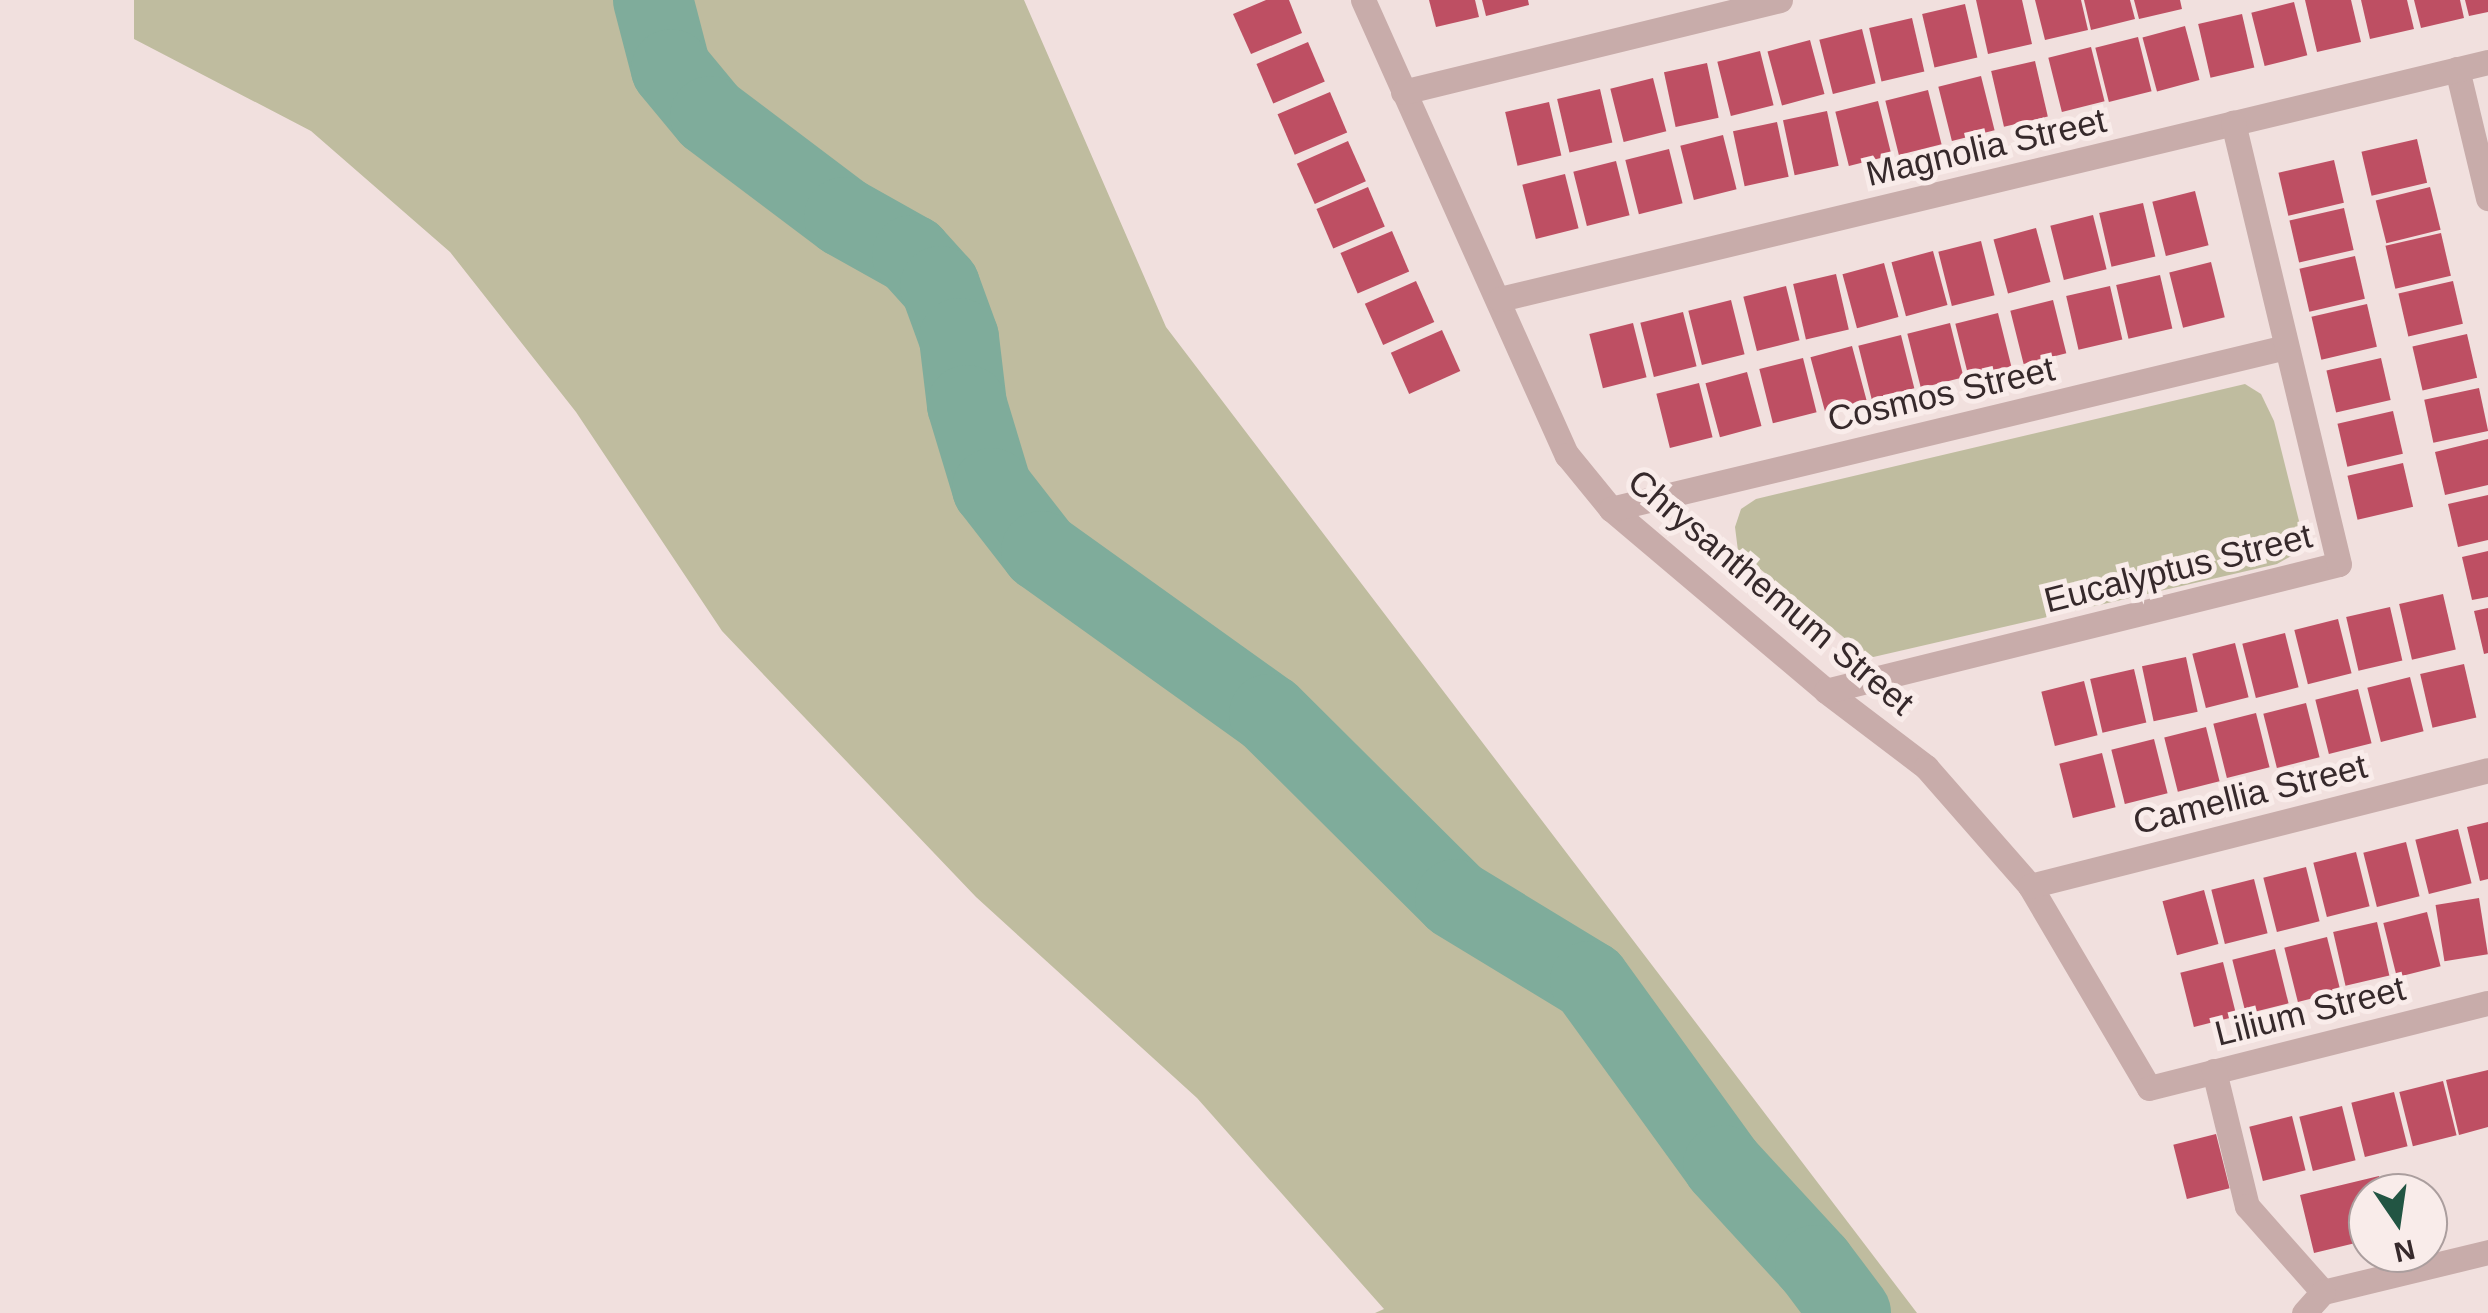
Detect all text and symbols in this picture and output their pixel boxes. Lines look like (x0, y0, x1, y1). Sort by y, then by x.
street label: Magnolia Street (1862, 99, 2110, 195)
street label: Cosmos Street (1824, 348, 2058, 440)
street label: Chrysanthemum Street (1620, 460, 1922, 724)
street label: Eucalyptus Street (2040, 514, 2316, 622)
street label: Camellia Street (2129, 745, 2371, 843)
street label: Lilium Street (2211, 967, 2409, 1055)
north arrow (2348, 1173, 2448, 1273)
text: N (2391, 1233, 2418, 1268)

